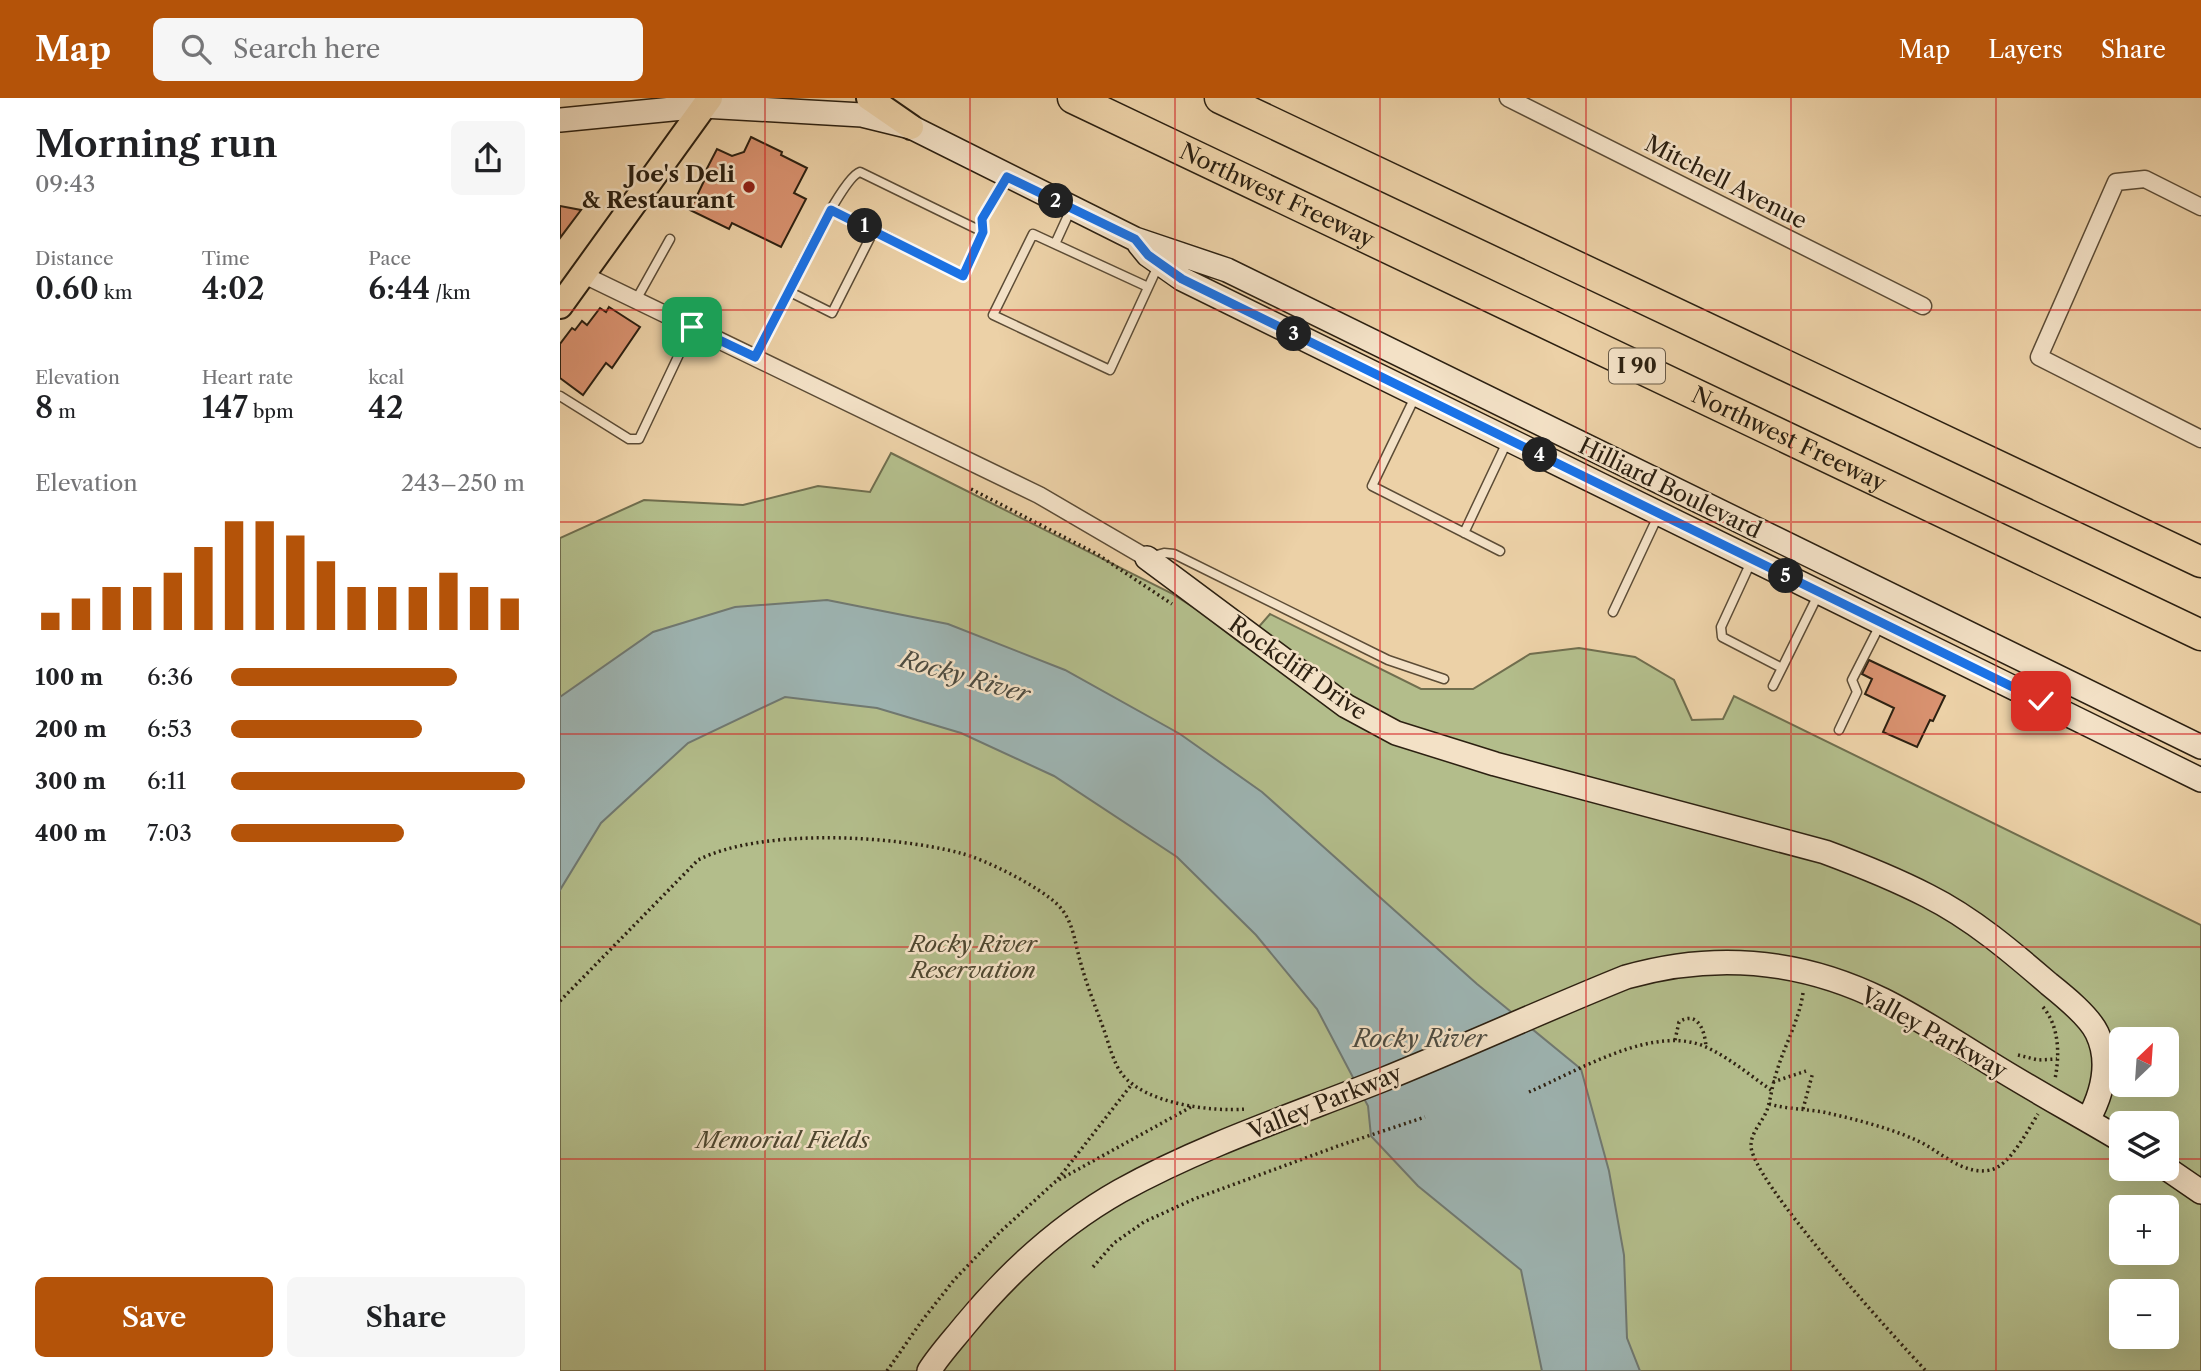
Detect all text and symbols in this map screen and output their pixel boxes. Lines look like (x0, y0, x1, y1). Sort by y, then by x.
search box (153, 18, 643, 81)
text: Map (35, 29, 111, 70)
icon: search (177, 30, 215, 68)
text: Search here (233, 33, 380, 65)
text: Map (1899, 35, 1950, 64)
text: Layers (1988, 35, 2063, 64)
text: Share (2101, 35, 2166, 64)
text: Morning run (35, 120, 278, 167)
button: share (451, 121, 525, 195)
street label: Mitchell Avenue (1640, 129, 1812, 235)
street label: Northwest Freeway (1175, 137, 1379, 253)
place label: Joe's Deli & Restaurant (582, 160, 736, 214)
text: 09:43 (35, 170, 95, 198)
marker: Joe's Deli & Restaurant (741, 179, 757, 195)
pin: 2 (1038, 184, 1074, 218)
text: 2 (1050, 189, 1061, 212)
pin: 1 (848, 208, 882, 244)
text: 1 (860, 214, 869, 237)
text: Distance (35, 247, 114, 270)
text: Time (202, 247, 250, 270)
text: Pace (368, 247, 411, 270)
text: 0.60 (35, 270, 99, 307)
text: 4:02 (202, 270, 265, 307)
text: 6:44 (368, 270, 430, 307)
text: km (99, 281, 132, 304)
text: /km (430, 281, 471, 304)
pin (662, 297, 722, 357)
icon: arrive (673, 308, 711, 346)
pin: 3 (1276, 316, 1312, 352)
text: 3 (1288, 322, 1299, 345)
road number: I 90 (1609, 348, 1665, 384)
text: Elevation (35, 366, 120, 389)
text: Heart rate (202, 366, 293, 389)
text: kcal (368, 366, 404, 389)
street label: Northwest Freeway (1687, 381, 1891, 497)
text: 8 (35, 389, 53, 426)
text: 147 (202, 389, 248, 426)
text: 42 (368, 389, 404, 426)
text: m (53, 400, 76, 423)
text: bpm (248, 400, 294, 423)
street label: Hilliard Boulevard (1574, 432, 1766, 544)
pin: 4 (1522, 438, 1558, 472)
text: 4 (1534, 443, 1545, 466)
text: Elevation (35, 469, 138, 497)
text: 243–250 m (401, 469, 525, 497)
pin: 5 (1768, 559, 1804, 594)
text: 5 (1780, 564, 1791, 587)
street label: Rockcliff Drive (1223, 610, 1373, 726)
water label: Rocky River (895, 644, 1035, 709)
text: 100 m (35, 663, 103, 691)
text: 6:36 (147, 663, 193, 691)
pin (2011, 671, 2071, 731)
icon: check (2022, 682, 2060, 720)
text: 200 m (35, 715, 107, 743)
text: 6:53 (147, 715, 192, 743)
text: 300 m (35, 767, 106, 795)
text: 6:11 (147, 767, 186, 795)
text: 400 m (35, 819, 107, 847)
text: 7:03 (147, 819, 192, 847)
park label: Rocky River Reservation (907, 930, 1038, 984)
street label: Valley Parkway (1855, 981, 2012, 1085)
water label: Rocky River (1351, 1024, 1489, 1053)
north arrow (2109, 1027, 2179, 1097)
map controls (2109, 1027, 2179, 1349)
street label: Valley Parkway (1243, 1058, 1406, 1146)
button: layers (2109, 1111, 2179, 1181)
park label: Memorial Fields (693, 1126, 870, 1154)
button: + (2109, 1195, 2179, 1265)
button: Save (35, 1277, 273, 1357)
button: Share (287, 1277, 525, 1357)
button: − (2109, 1279, 2179, 1349)

